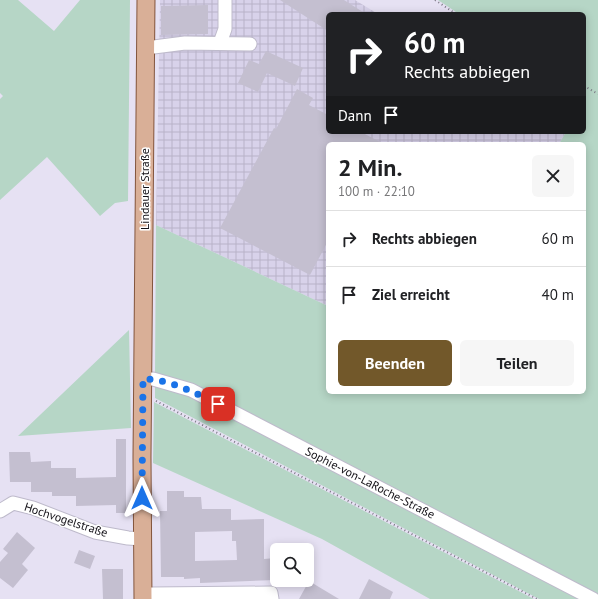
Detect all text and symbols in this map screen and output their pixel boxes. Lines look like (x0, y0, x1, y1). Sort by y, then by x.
text: 60 m (404, 24, 465, 61)
icon: right (338, 28, 390, 80)
text: Rechts abbiegen (404, 60, 530, 83)
icon: arrive (380, 104, 402, 126)
text: Dann (338, 106, 372, 125)
street label: Lindauer Straße (137, 148, 152, 230)
text: 2 Min. (338, 152, 402, 183)
button: close (532, 155, 574, 197)
text: 100 m · 22:10 (338, 183, 415, 200)
icon: right (338, 228, 360, 250)
text: Rechts abbiegen (372, 229, 477, 248)
text: 60 m (541, 229, 574, 248)
icon: arrive (338, 284, 360, 306)
text: Ziel erreicht (372, 285, 450, 304)
text: 40 m (541, 285, 574, 304)
button: Beenden (338, 340, 452, 386)
button: Teilen (460, 340, 574, 386)
pin (201, 387, 235, 421)
icon: arrive (207, 393, 229, 415)
street label: Sophie-von-LaRoche-Straße (303, 443, 438, 522)
position arrow (121, 477, 163, 519)
street label: Hochvogelstraße (22, 499, 110, 540)
map controls (270, 543, 314, 587)
button: search (270, 543, 314, 587)

